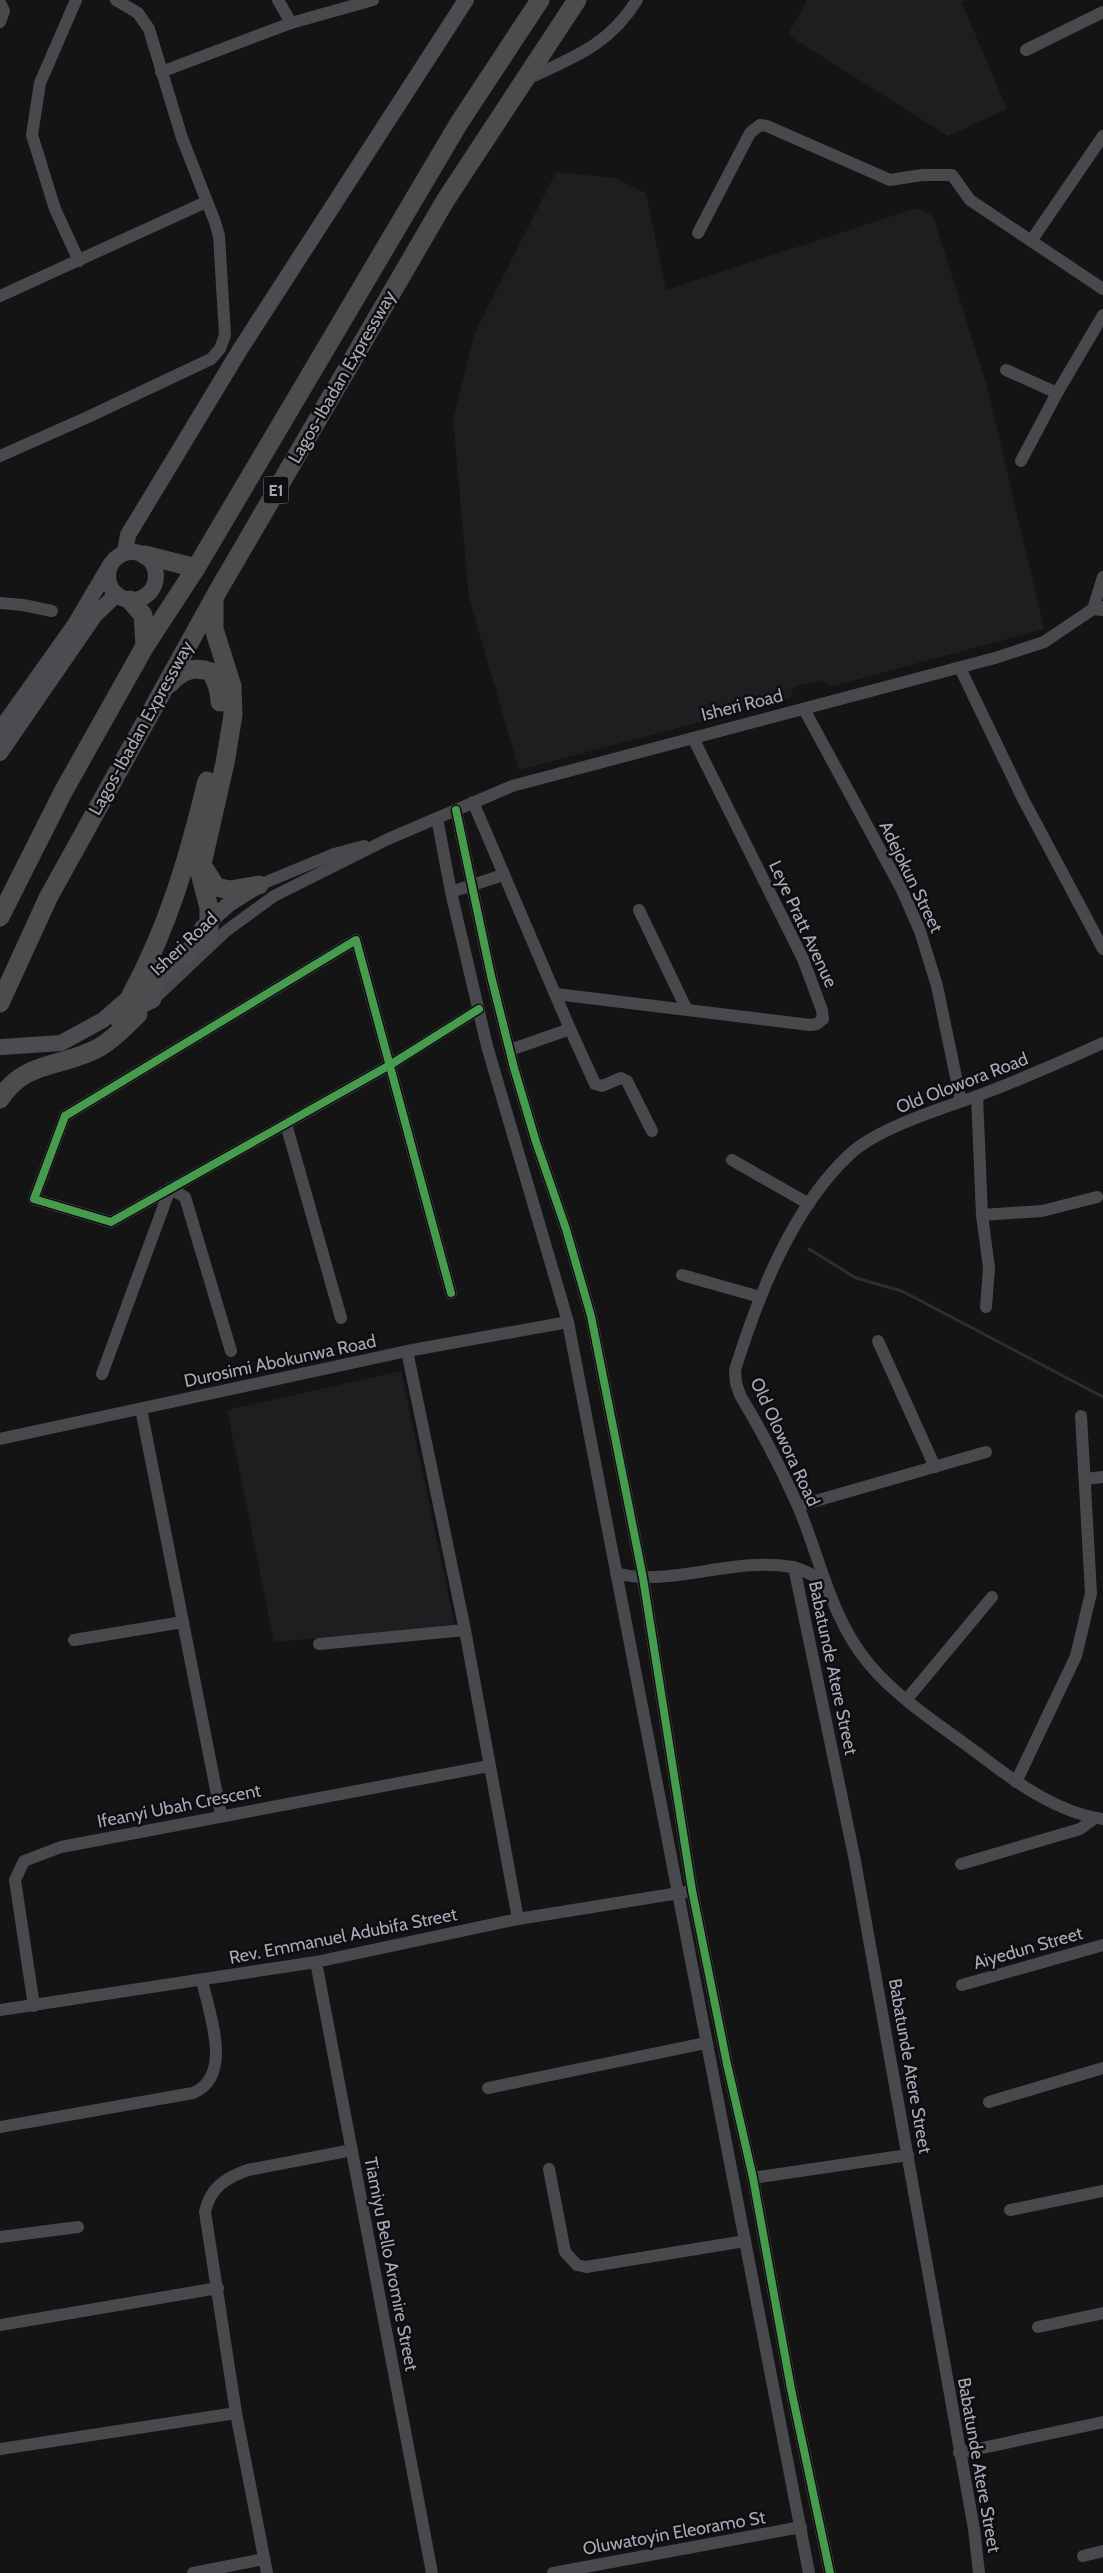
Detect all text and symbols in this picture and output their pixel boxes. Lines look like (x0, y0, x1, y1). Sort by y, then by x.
street label: Lagos-Ibadan Expressway (284, 287, 400, 467)
road number: E1 (264, 476, 288, 504)
street label: Lagos-Ibadan Expressway (84, 637, 198, 819)
street label: Isheri Road (699, 684, 785, 726)
street label: Adejokun Street (874, 817, 948, 937)
street label: Leye Pratt Avenue (764, 857, 842, 991)
street label: Isheri Road (146, 908, 222, 980)
street label: Old Olowora Road (893, 1048, 1031, 1118)
street label: Durosimi Abokunwa Road (182, 1330, 378, 1392)
street label: Old Olowora Road (745, 1374, 825, 1510)
street label: Babatunde Atere Street (804, 1579, 862, 1757)
street label: Ifeanyi Ubah Crescent (95, 1779, 263, 1833)
street label: Rev. Emmanuel Adubifa Street (227, 1903, 459, 1969)
street label: Aiyedun Street (971, 1922, 1085, 1974)
street label: Babatunde Atere Street (884, 1977, 936, 2155)
street label: Tiamiyu Bello Aromire Street (359, 2155, 423, 2373)
street label: Babatunde Atere Street (953, 2376, 1005, 2554)
street label: Oluwatoyin Eleoramo St (581, 2506, 767, 2560)

